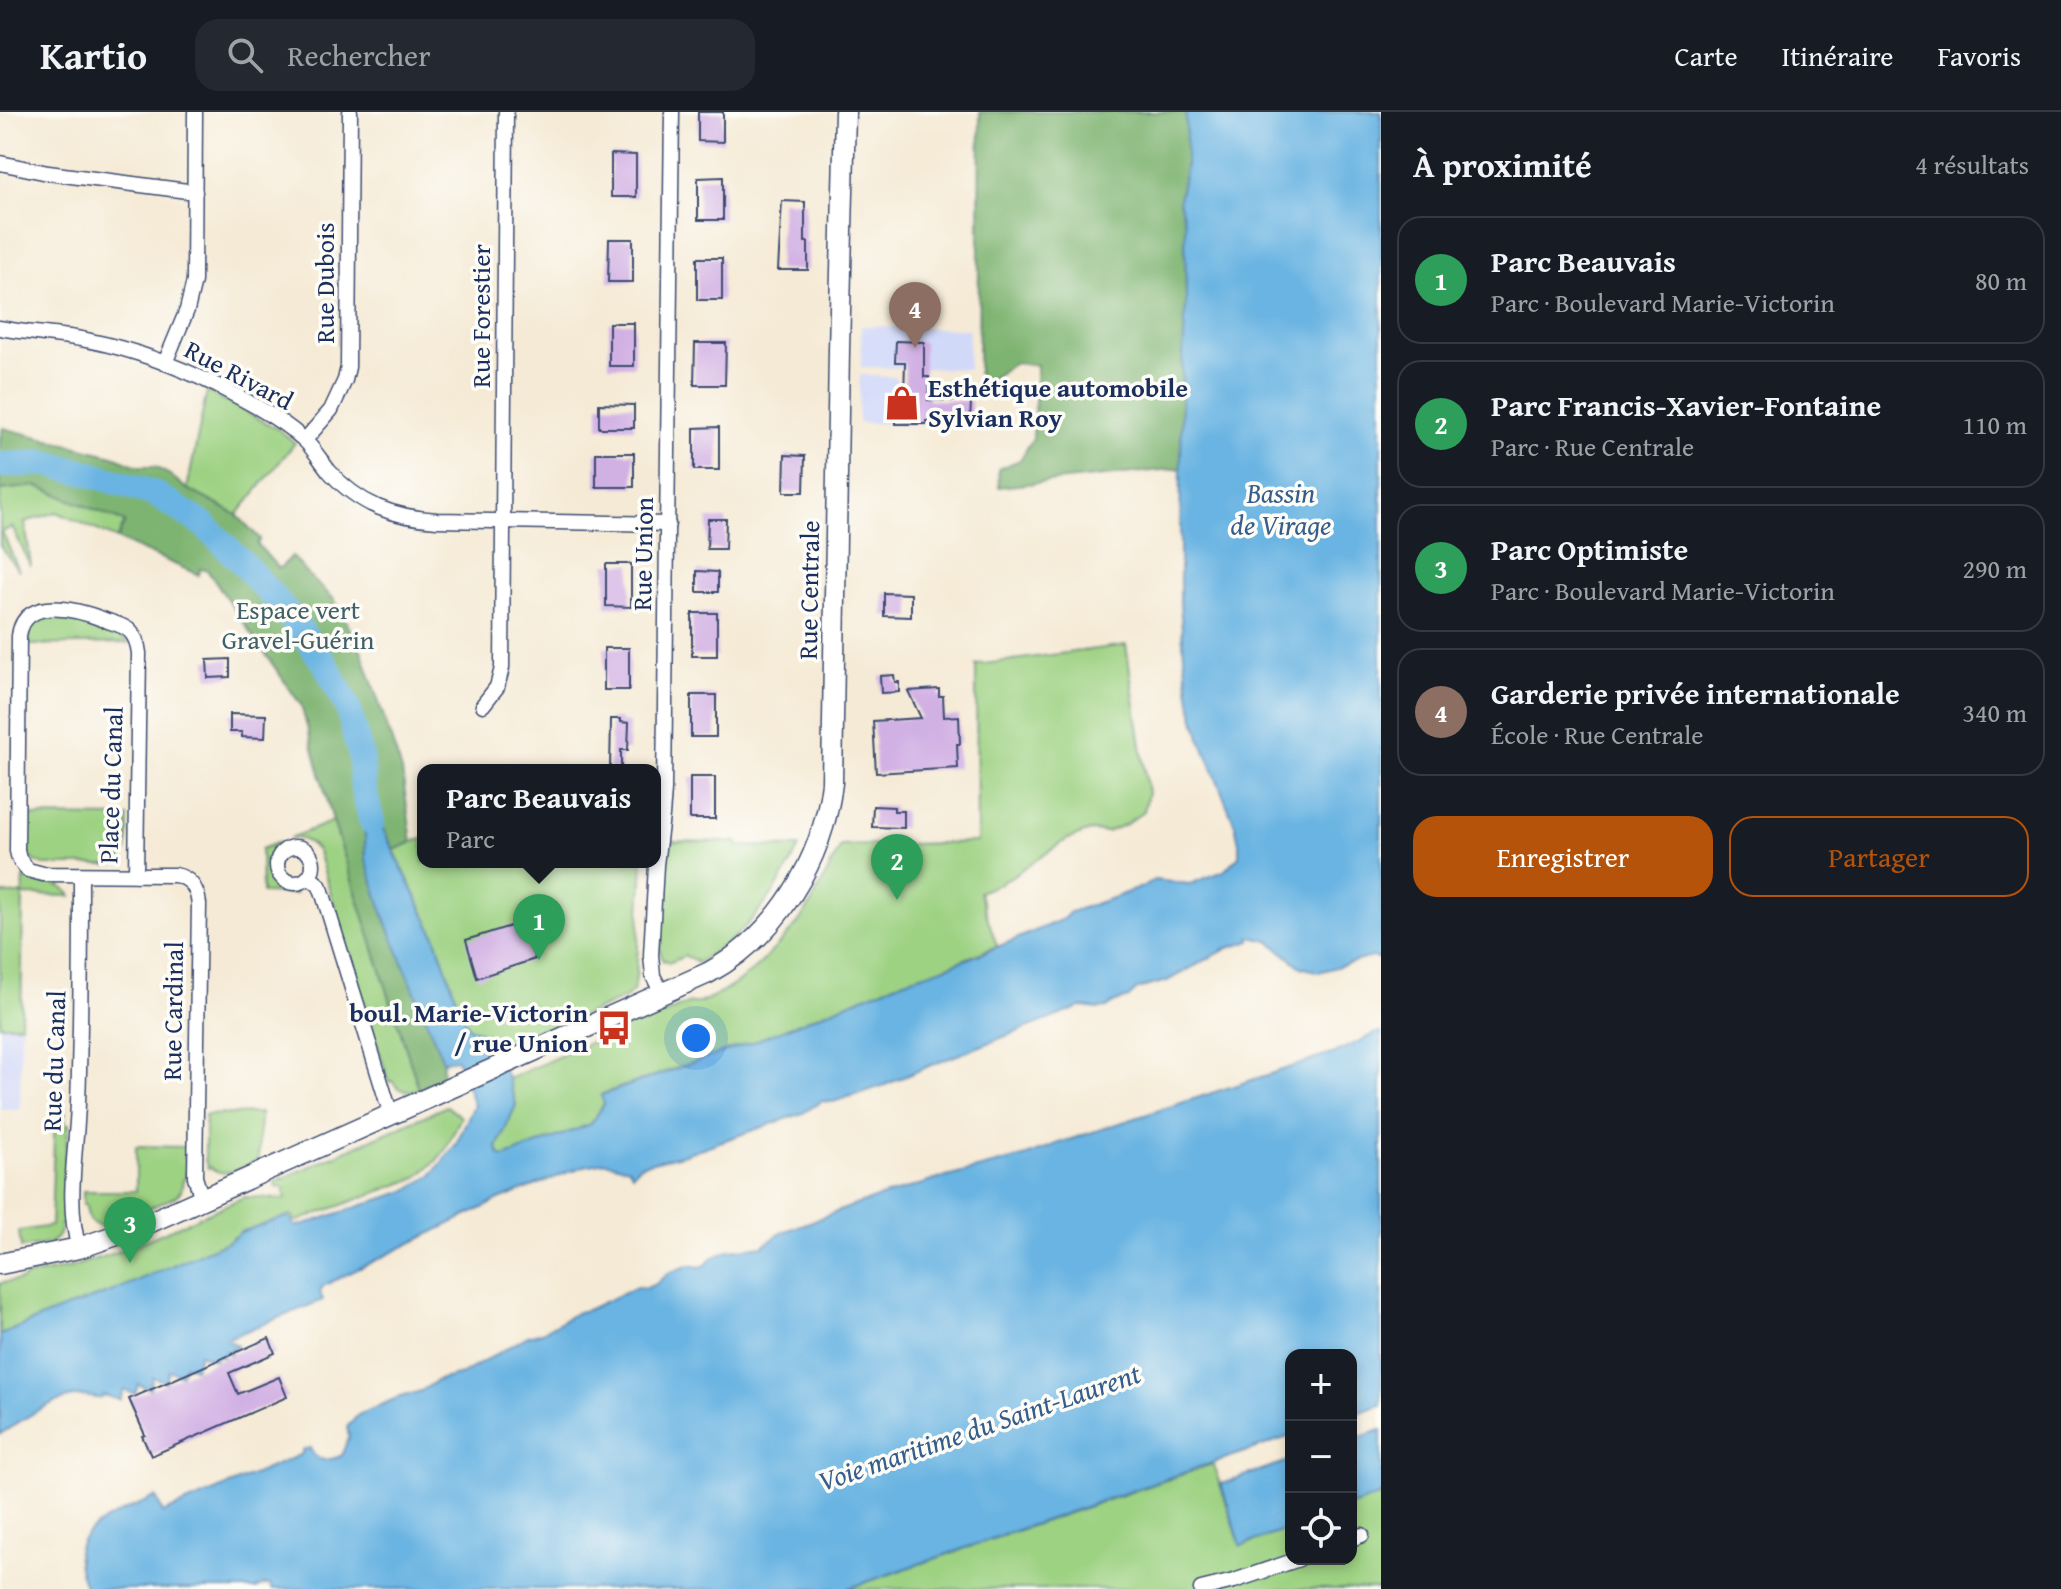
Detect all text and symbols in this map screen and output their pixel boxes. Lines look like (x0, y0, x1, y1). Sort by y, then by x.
search box (195, 19, 755, 91)
text: Kartio (40, 27, 147, 83)
icon: search (223, 33, 267, 77)
text: Rechercher (287, 33, 431, 77)
text: Carte (1675, 35, 1738, 76)
text: Itinéraire (1782, 35, 1893, 76)
text: Favoris (1937, 35, 2021, 76)
text: À proximité (1413, 140, 1592, 189)
text: 4 résultats (1915, 145, 2029, 184)
street label: Rue Dubois (305, 222, 344, 344)
text: Parc Beauvais (1491, 239, 1676, 283)
street label: Rue Forestier (461, 244, 500, 388)
text: 1 (1434, 261, 1448, 300)
text: 80 m (1975, 261, 2027, 300)
pin: 4 (889, 282, 941, 348)
text: Parc · Boulevard Marie-Victorin (1491, 283, 1835, 322)
street label: Rue Rivard (178, 330, 301, 420)
place label: Esthétique automobile Sylvian Roy (928, 368, 1188, 437)
text: Parc Francis-Xavier-Fontaine (1491, 383, 1881, 427)
shop icon: Esthétique automobile Sylvian Roy (883, 384, 921, 422)
text: 2 (1434, 405, 1448, 444)
text: 110 m (1962, 405, 2027, 444)
text: Parc · Rue Centrale (1491, 427, 1694, 466)
water label: Bassin de Virage (1231, 472, 1331, 545)
street label: Rue Union (622, 496, 663, 611)
street label: Rue Centrale (788, 520, 829, 660)
text: Parc Optimiste (1491, 527, 1688, 571)
text: 3 (1434, 549, 1448, 588)
text: 290 m (1962, 549, 2027, 588)
text: Parc · Boulevard Marie-Victorin (1491, 571, 1835, 610)
park label: Espace vert Gravel-Guérin (222, 590, 375, 659)
text: Garderie privée internationale (1491, 671, 1900, 715)
text: 4 (1434, 693, 1448, 732)
text: 340 m (1962, 693, 2027, 732)
street label: Place du Canal (88, 706, 133, 864)
text: École · Rue Centrale (1491, 715, 1704, 754)
popup (417, 764, 661, 868)
text: Parc Beauvais (447, 775, 631, 819)
button: Enregistrer (1413, 816, 1713, 897)
button: Partager (1729, 816, 2029, 897)
text: Parc (447, 819, 495, 858)
pin: 2 (871, 834, 923, 900)
pin: 1 (513, 894, 565, 960)
street label: Rue Cardinal (152, 941, 193, 1081)
street label: Rue du Canal (32, 990, 75, 1132)
place label: boul. Marie-Victorin / rue Union (350, 993, 589, 1062)
bus stop icon: boul. Marie-Victorin / rue Union (595, 1009, 633, 1047)
your location (676, 1018, 716, 1058)
pin: 3 (104, 1197, 156, 1263)
map controls (1285, 1349, 1357, 1565)
button: + (1285, 1349, 1357, 1421)
water label: Voie maritime du Saint-Laurent (812, 1352, 1147, 1501)
button: − (1285, 1421, 1357, 1493)
button: locate (1285, 1493, 1357, 1565)

